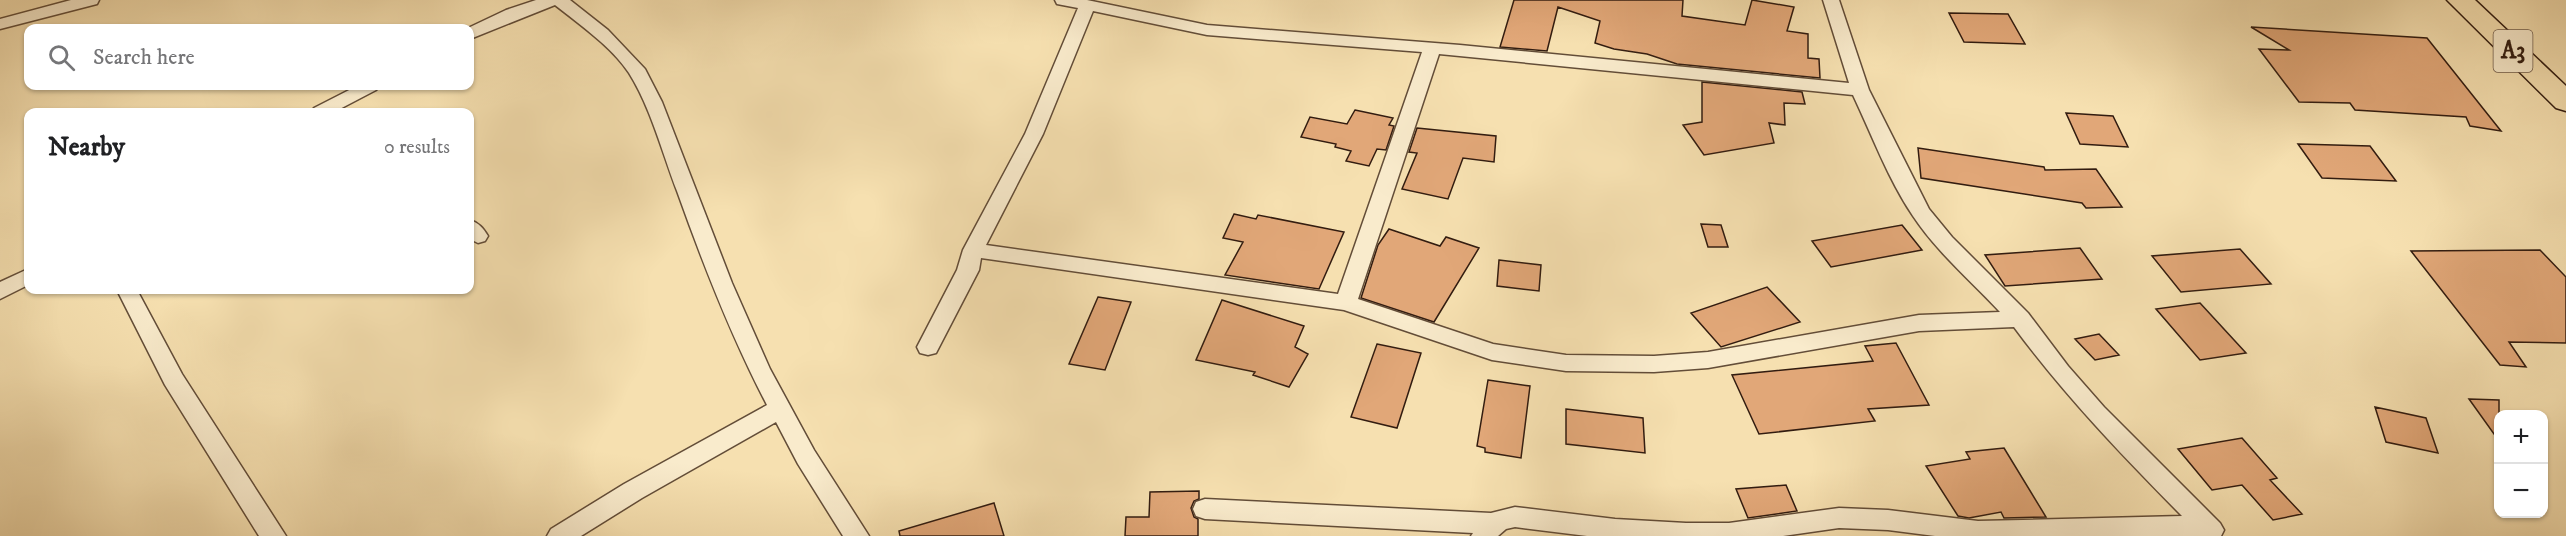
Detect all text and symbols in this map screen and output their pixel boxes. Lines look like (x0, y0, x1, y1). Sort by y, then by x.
search box (24, 24, 474, 90)
road number: A3 (2494, 30, 2532, 72)
icon: search (45, 41, 78, 74)
text: Search here (93, 44, 195, 71)
text: Nearby (48, 131, 125, 164)
text: 0 results (384, 135, 450, 160)
map controls (2494, 410, 2548, 518)
button: + (2494, 410, 2548, 464)
button: − (2494, 464, 2548, 518)

